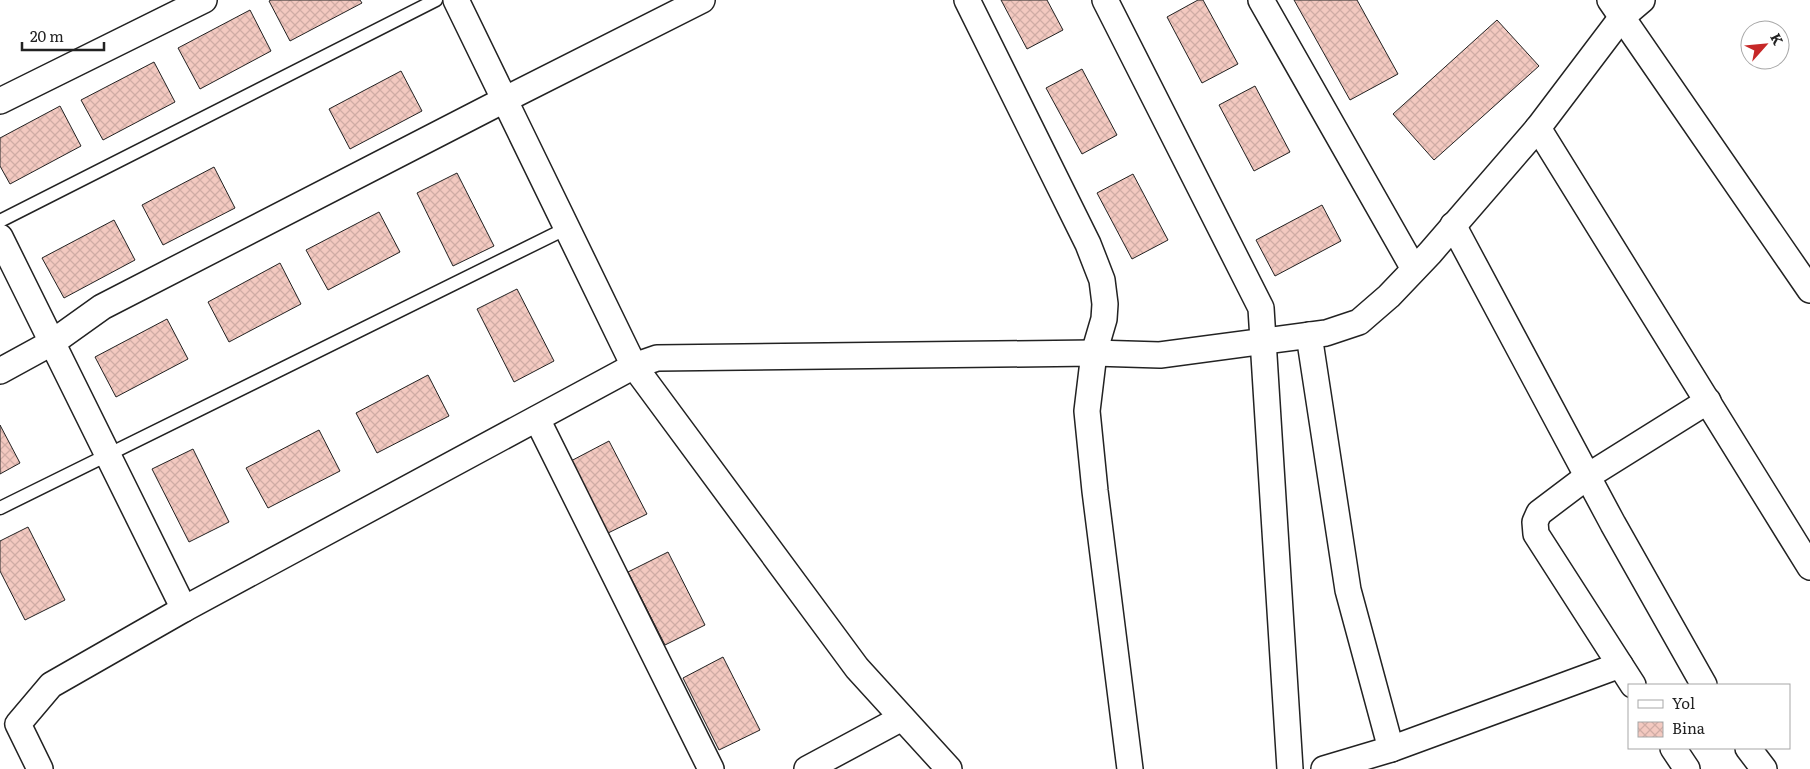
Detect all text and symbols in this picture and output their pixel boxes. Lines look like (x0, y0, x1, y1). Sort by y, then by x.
scale bar (22, 20, 105, 52)
north arrow (1740, 20, 1790, 70)
text: 20 m (30, 24, 64, 47)
text: K (1766, 29, 1789, 48)
legend (1628, 684, 1790, 749)
text: Yol (1672, 691, 1695, 714)
text: Bina (1672, 716, 1706, 739)

